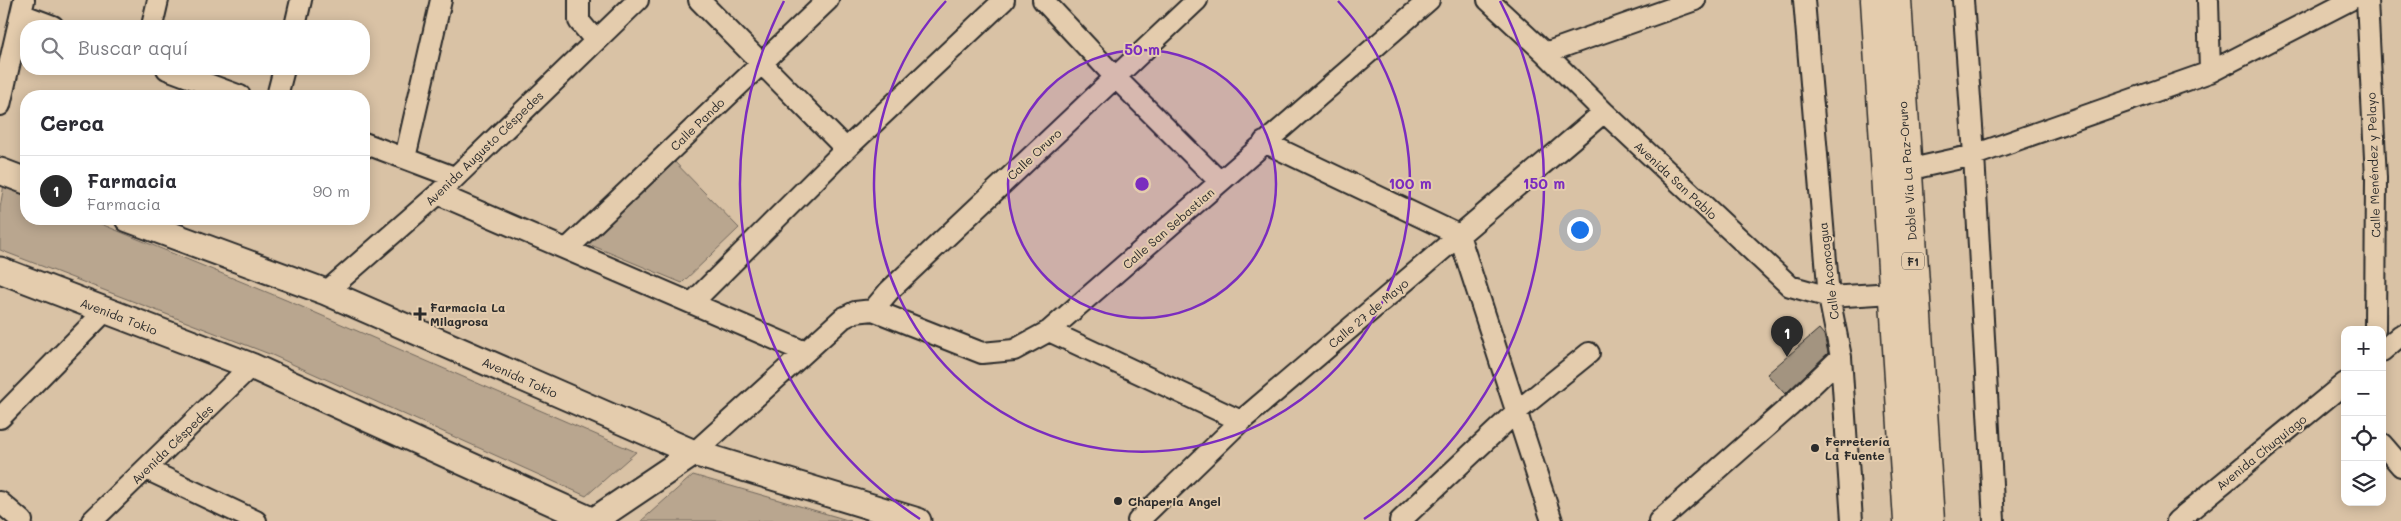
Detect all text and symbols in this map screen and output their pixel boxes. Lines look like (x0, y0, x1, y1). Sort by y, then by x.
search box (20, 20, 370, 75)
icon: search (38, 34, 66, 62)
text: Buscar aquí (78, 35, 188, 60)
text: 50 m (1124, 39, 1160, 59)
street label: Avenida Augusto Céspedes (421, 87, 547, 209)
street label: Calle Menéndez y Pelayo (2362, 92, 2384, 238)
street label: Calle Pando (666, 94, 728, 154)
street label: Doble Vía La Paz-Oruro (1894, 101, 1920, 241)
text: Cerca (40, 109, 105, 136)
street label: Calle Oruro (1003, 125, 1065, 183)
street label: Avenida San Pablo (1631, 138, 1721, 222)
text: Farmacia (87, 168, 177, 193)
text: 100 m (1388, 173, 1432, 193)
text: 150 m (1523, 173, 1565, 193)
centre of rings (1133, 175, 1151, 193)
text: 1 (52, 180, 60, 201)
text: 90 m (313, 180, 350, 201)
street label: Calle San Sebastian (1119, 184, 1217, 272)
text: Farmacia (87, 193, 161, 214)
your location (1567, 217, 1593, 243)
street label: Calle Aconcagua (1814, 221, 1842, 321)
road number: F1 (1902, 252, 1924, 270)
street label: Calle 27 de Mayo (1325, 275, 1411, 351)
street label: Avenida Tokio (78, 294, 160, 338)
place label: Farmacia La Milagrosa (430, 299, 505, 329)
marker: Farmacia La Milagrosa (414, 308, 426, 320)
pin: 1 (1771, 316, 1803, 357)
map controls (2341, 326, 2386, 506)
button: + (2341, 326, 2386, 371)
street label: Avenida Tokio (480, 353, 560, 401)
button: − (2341, 371, 2386, 416)
street label: Avenida Céspedes (128, 401, 216, 487)
street label: Avenida Chuquiago (2213, 411, 2309, 493)
button: locate (2341, 416, 2386, 461)
place label: Ferretería La Fuente (1825, 433, 1890, 463)
marker: Ferretería La Fuente (1809, 442, 1821, 454)
button: layers (2341, 461, 2386, 506)
place label: Chaperia Angel (1128, 493, 1221, 509)
marker: Chaperia Angel (1112, 495, 1124, 507)

